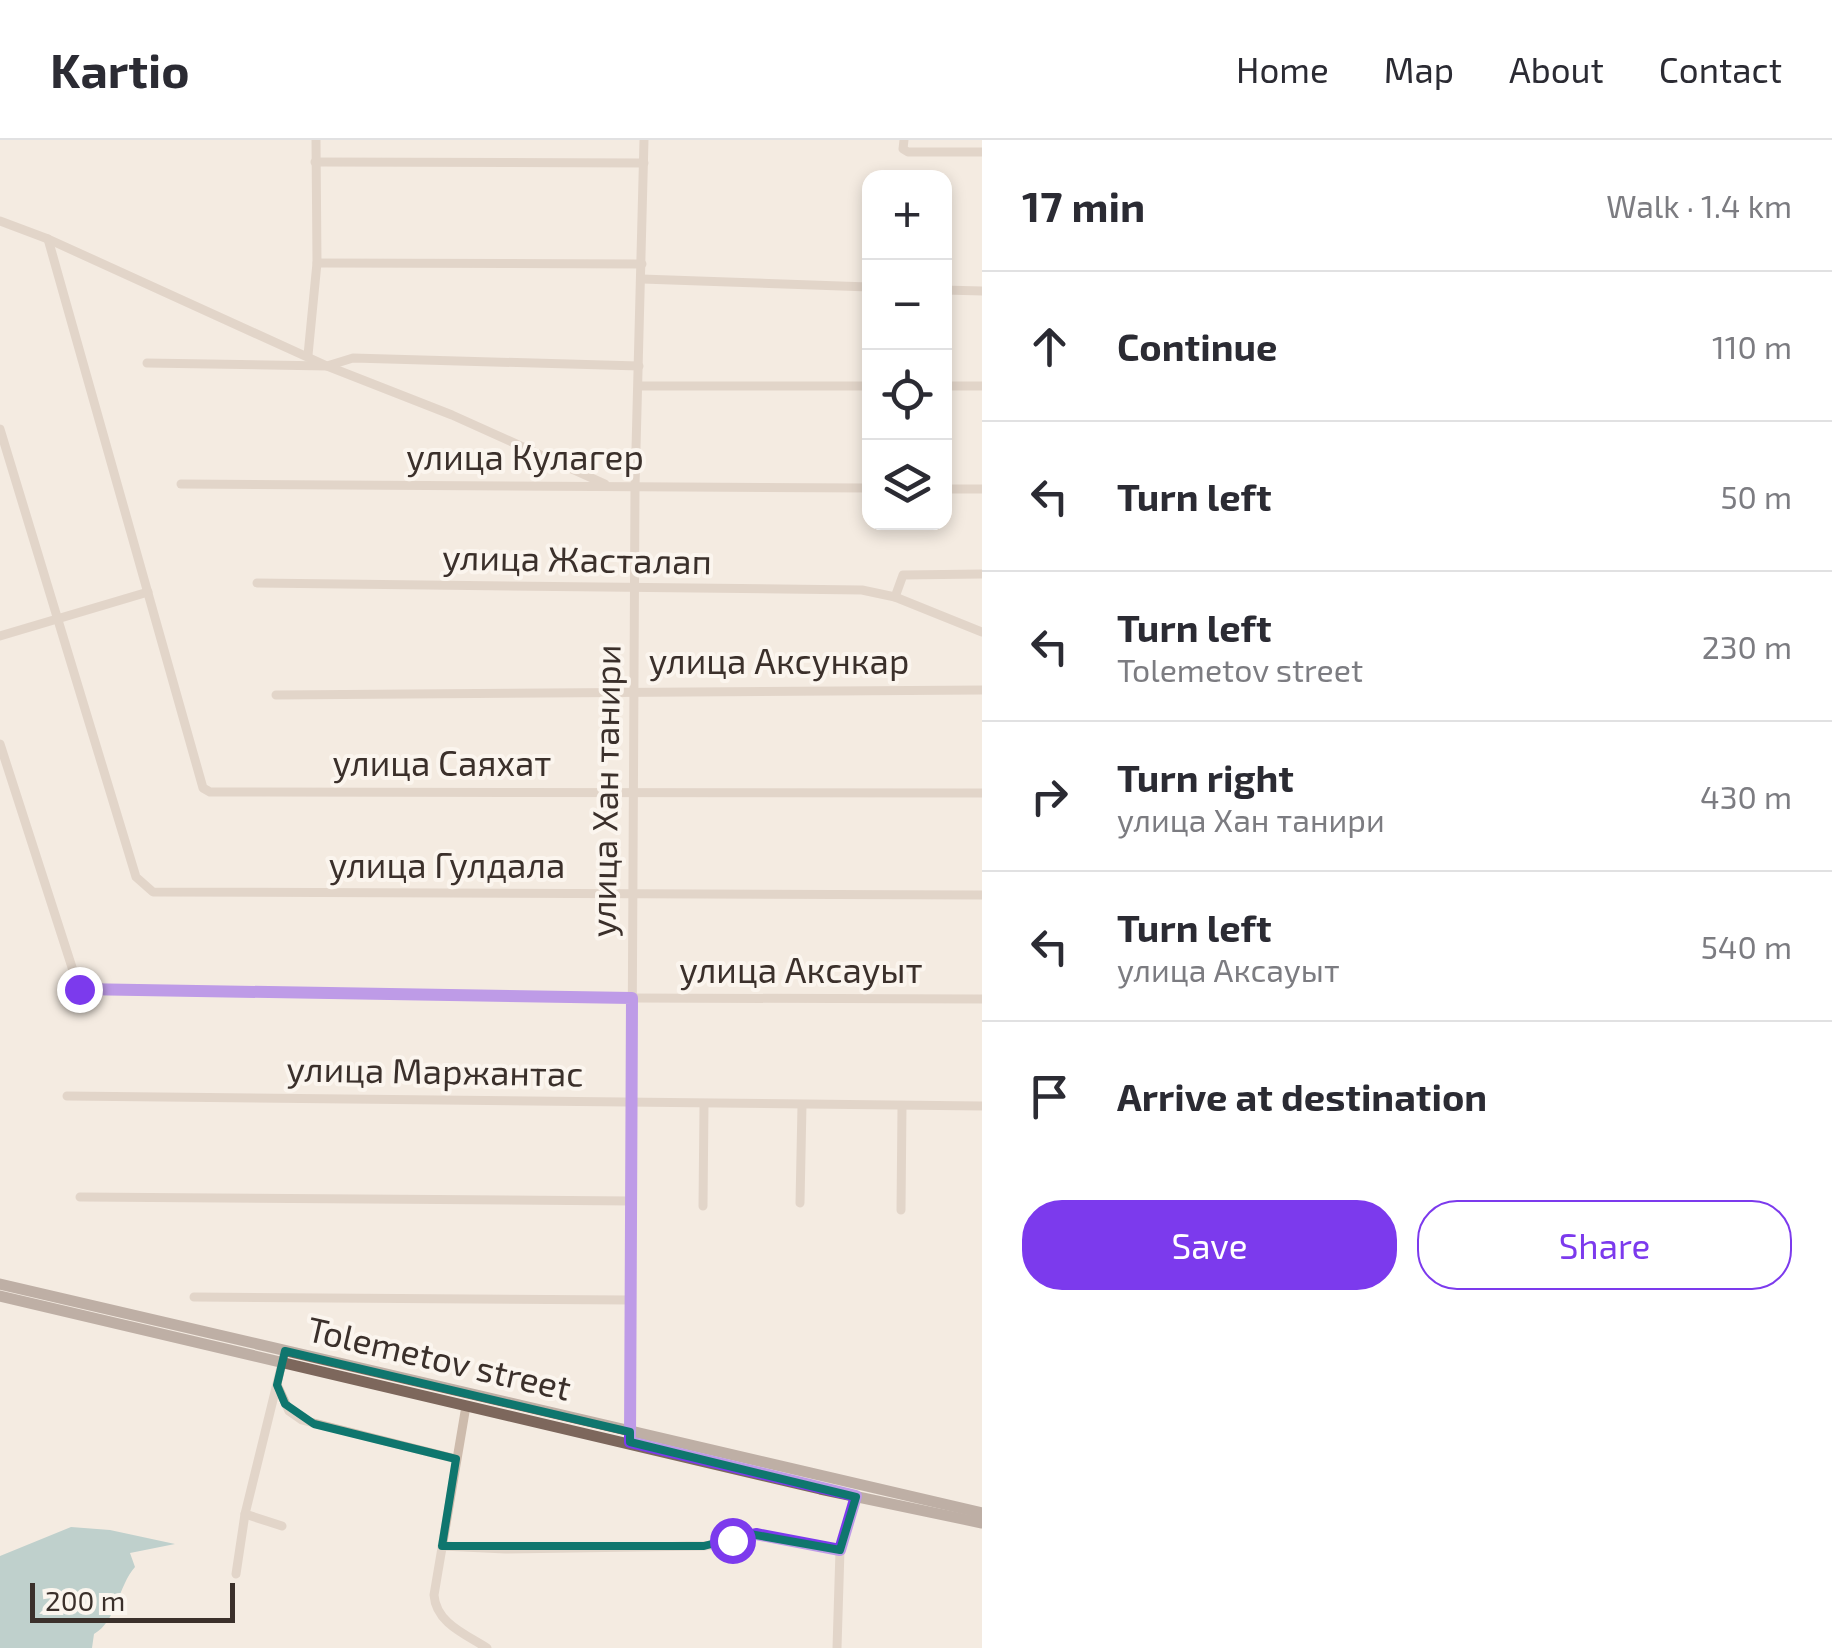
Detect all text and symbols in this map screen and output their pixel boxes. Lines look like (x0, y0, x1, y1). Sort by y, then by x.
text: Kartio (50, 40, 190, 98)
text: Home (1236, 48, 1329, 90)
text: Map (1384, 48, 1454, 90)
text: About (1509, 48, 1604, 90)
text: Contact (1659, 48, 1782, 90)
map controls (862, 170, 952, 530)
button: + (862, 170, 952, 260)
text: 17 min (1022, 180, 1145, 230)
text: Walk · 1.4 km (1606, 186, 1792, 224)
button: − (862, 260, 952, 350)
icon: ahead (1022, 319, 1077, 374)
text: Continue (1117, 323, 1277, 369)
text: 110 m (1712, 327, 1792, 365)
button: locate (862, 350, 952, 440)
street label: улица Кулагер (406, 435, 644, 478)
button: layers (862, 440, 952, 530)
icon: left (1022, 469, 1077, 524)
text: Turn left (1117, 473, 1272, 519)
text: 50 m (1720, 477, 1792, 515)
street label: улица Жасталап (442, 535, 712, 582)
text: Turn left (1117, 604, 1272, 650)
icon: left (1022, 619, 1077, 674)
text: 230 m (1702, 627, 1792, 665)
street label: улица Аксункар (649, 639, 909, 682)
street label: улица Хан танири (580, 644, 629, 938)
text: Tolemetov street (1117, 650, 1363, 688)
street label: улица Саяхат (333, 741, 551, 784)
text: Turn right (1117, 754, 1294, 800)
icon: right (1022, 769, 1077, 824)
text: 430 m (1700, 777, 1792, 815)
text: улица Хан танири (1117, 800, 1385, 838)
street label: улица Гулдала (329, 843, 565, 886)
text: Turn left (1117, 904, 1272, 950)
icon: left (1022, 919, 1077, 974)
text: 540 m (1701, 927, 1792, 965)
street label: улица Аксауыт (679, 948, 923, 991)
text: улица Аксауыт (1117, 950, 1340, 988)
route end (57, 967, 103, 1013)
street label: улица Маржантас (286, 1046, 584, 1095)
icon: arrive (1022, 1069, 1077, 1124)
text: Arrive at destination (1117, 1073, 1487, 1119)
button: Save (1022, 1200, 1397, 1290)
button: Share (1417, 1200, 1792, 1290)
street label: Tolemetov street (304, 1306, 575, 1408)
route start (710, 1518, 756, 1564)
scale bar (30, 1578, 235, 1622)
text: 200 m (45, 1583, 125, 1617)

